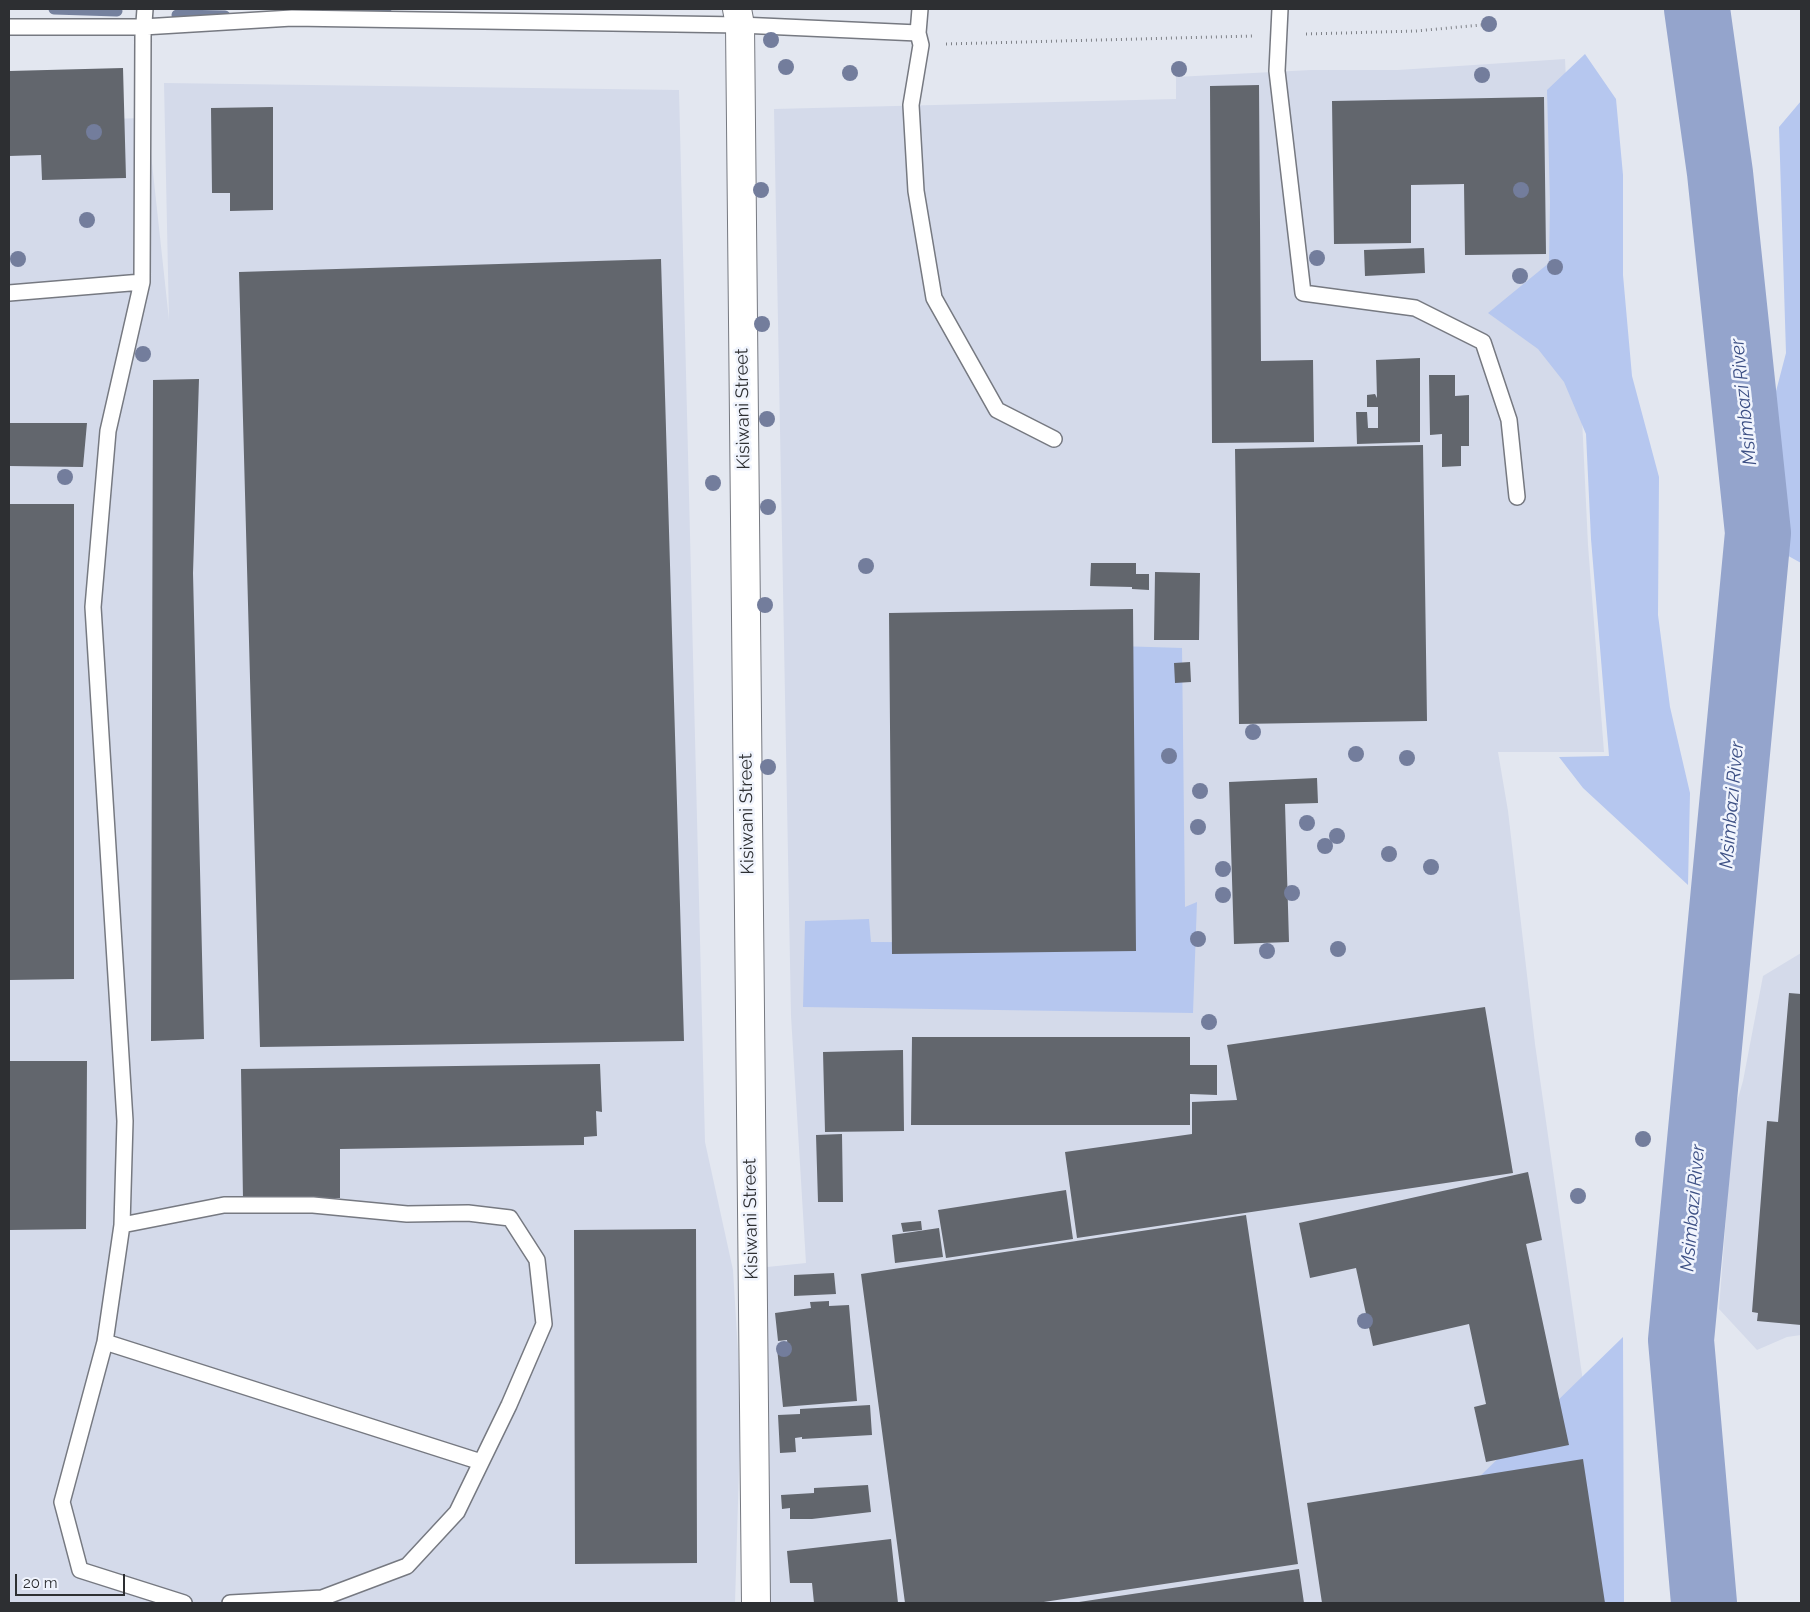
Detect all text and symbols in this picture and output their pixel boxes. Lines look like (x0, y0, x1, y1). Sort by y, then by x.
water label: Msimbazi River (1726, 337, 1762, 467)
street label: Kisiwani Street (731, 348, 755, 470)
water label: Msimbazi River (1715, 741, 1749, 869)
street label: Kisiwani Street (735, 753, 759, 875)
water label: Msimbazi River (1676, 1144, 1710, 1272)
street label: Kisiwani Street (739, 1158, 763, 1280)
scale bar (18, 1564, 128, 1596)
text: 20 m (23, 1574, 58, 1592)

